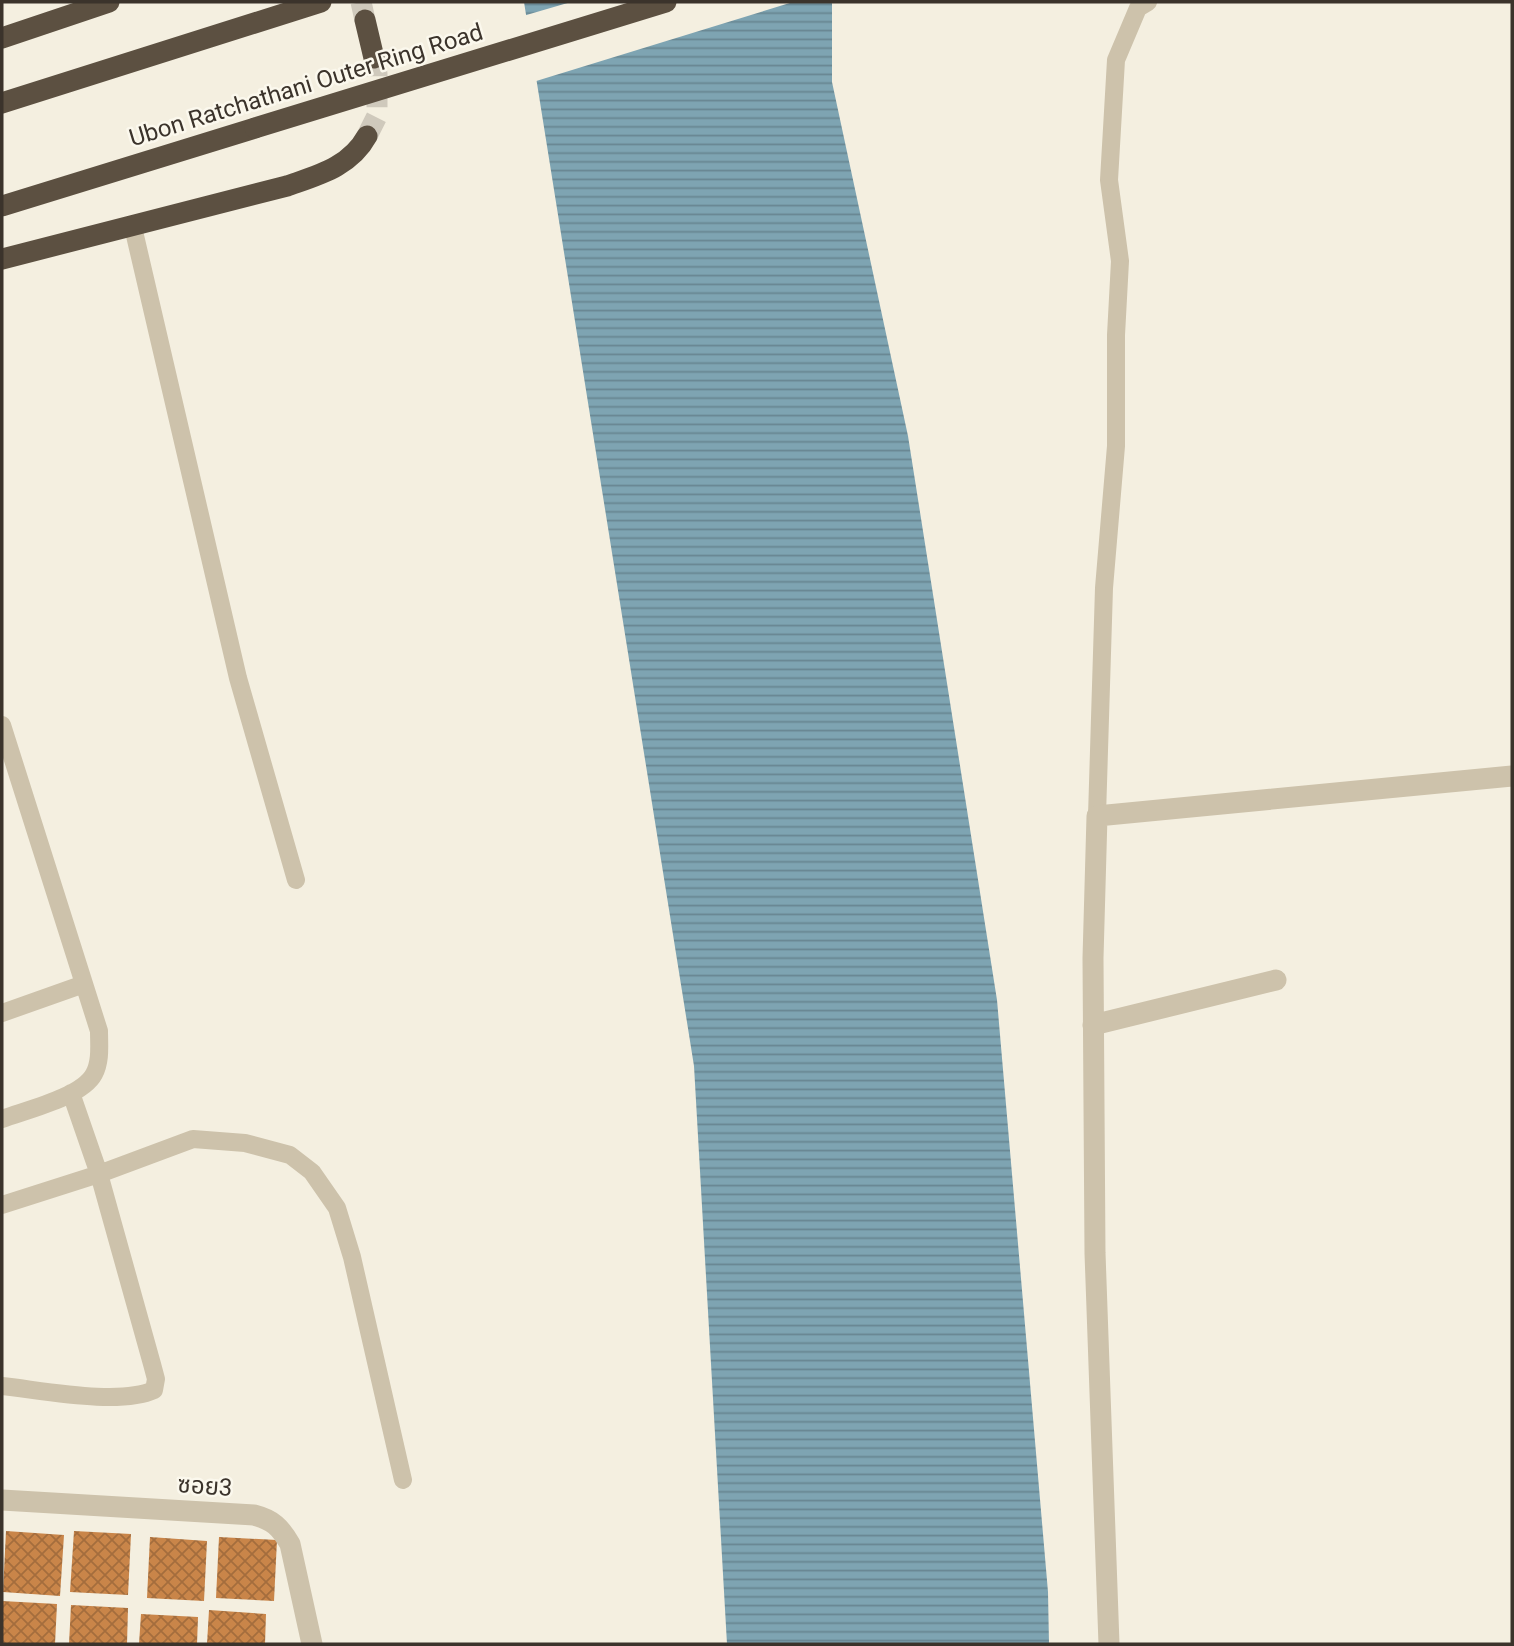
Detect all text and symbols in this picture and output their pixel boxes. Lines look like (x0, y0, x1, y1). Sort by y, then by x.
street label: Ubon Ratchathani Outer Ring Road (126, 18, 486, 152)
street label: ซอย3 (177, 1470, 233, 1502)

